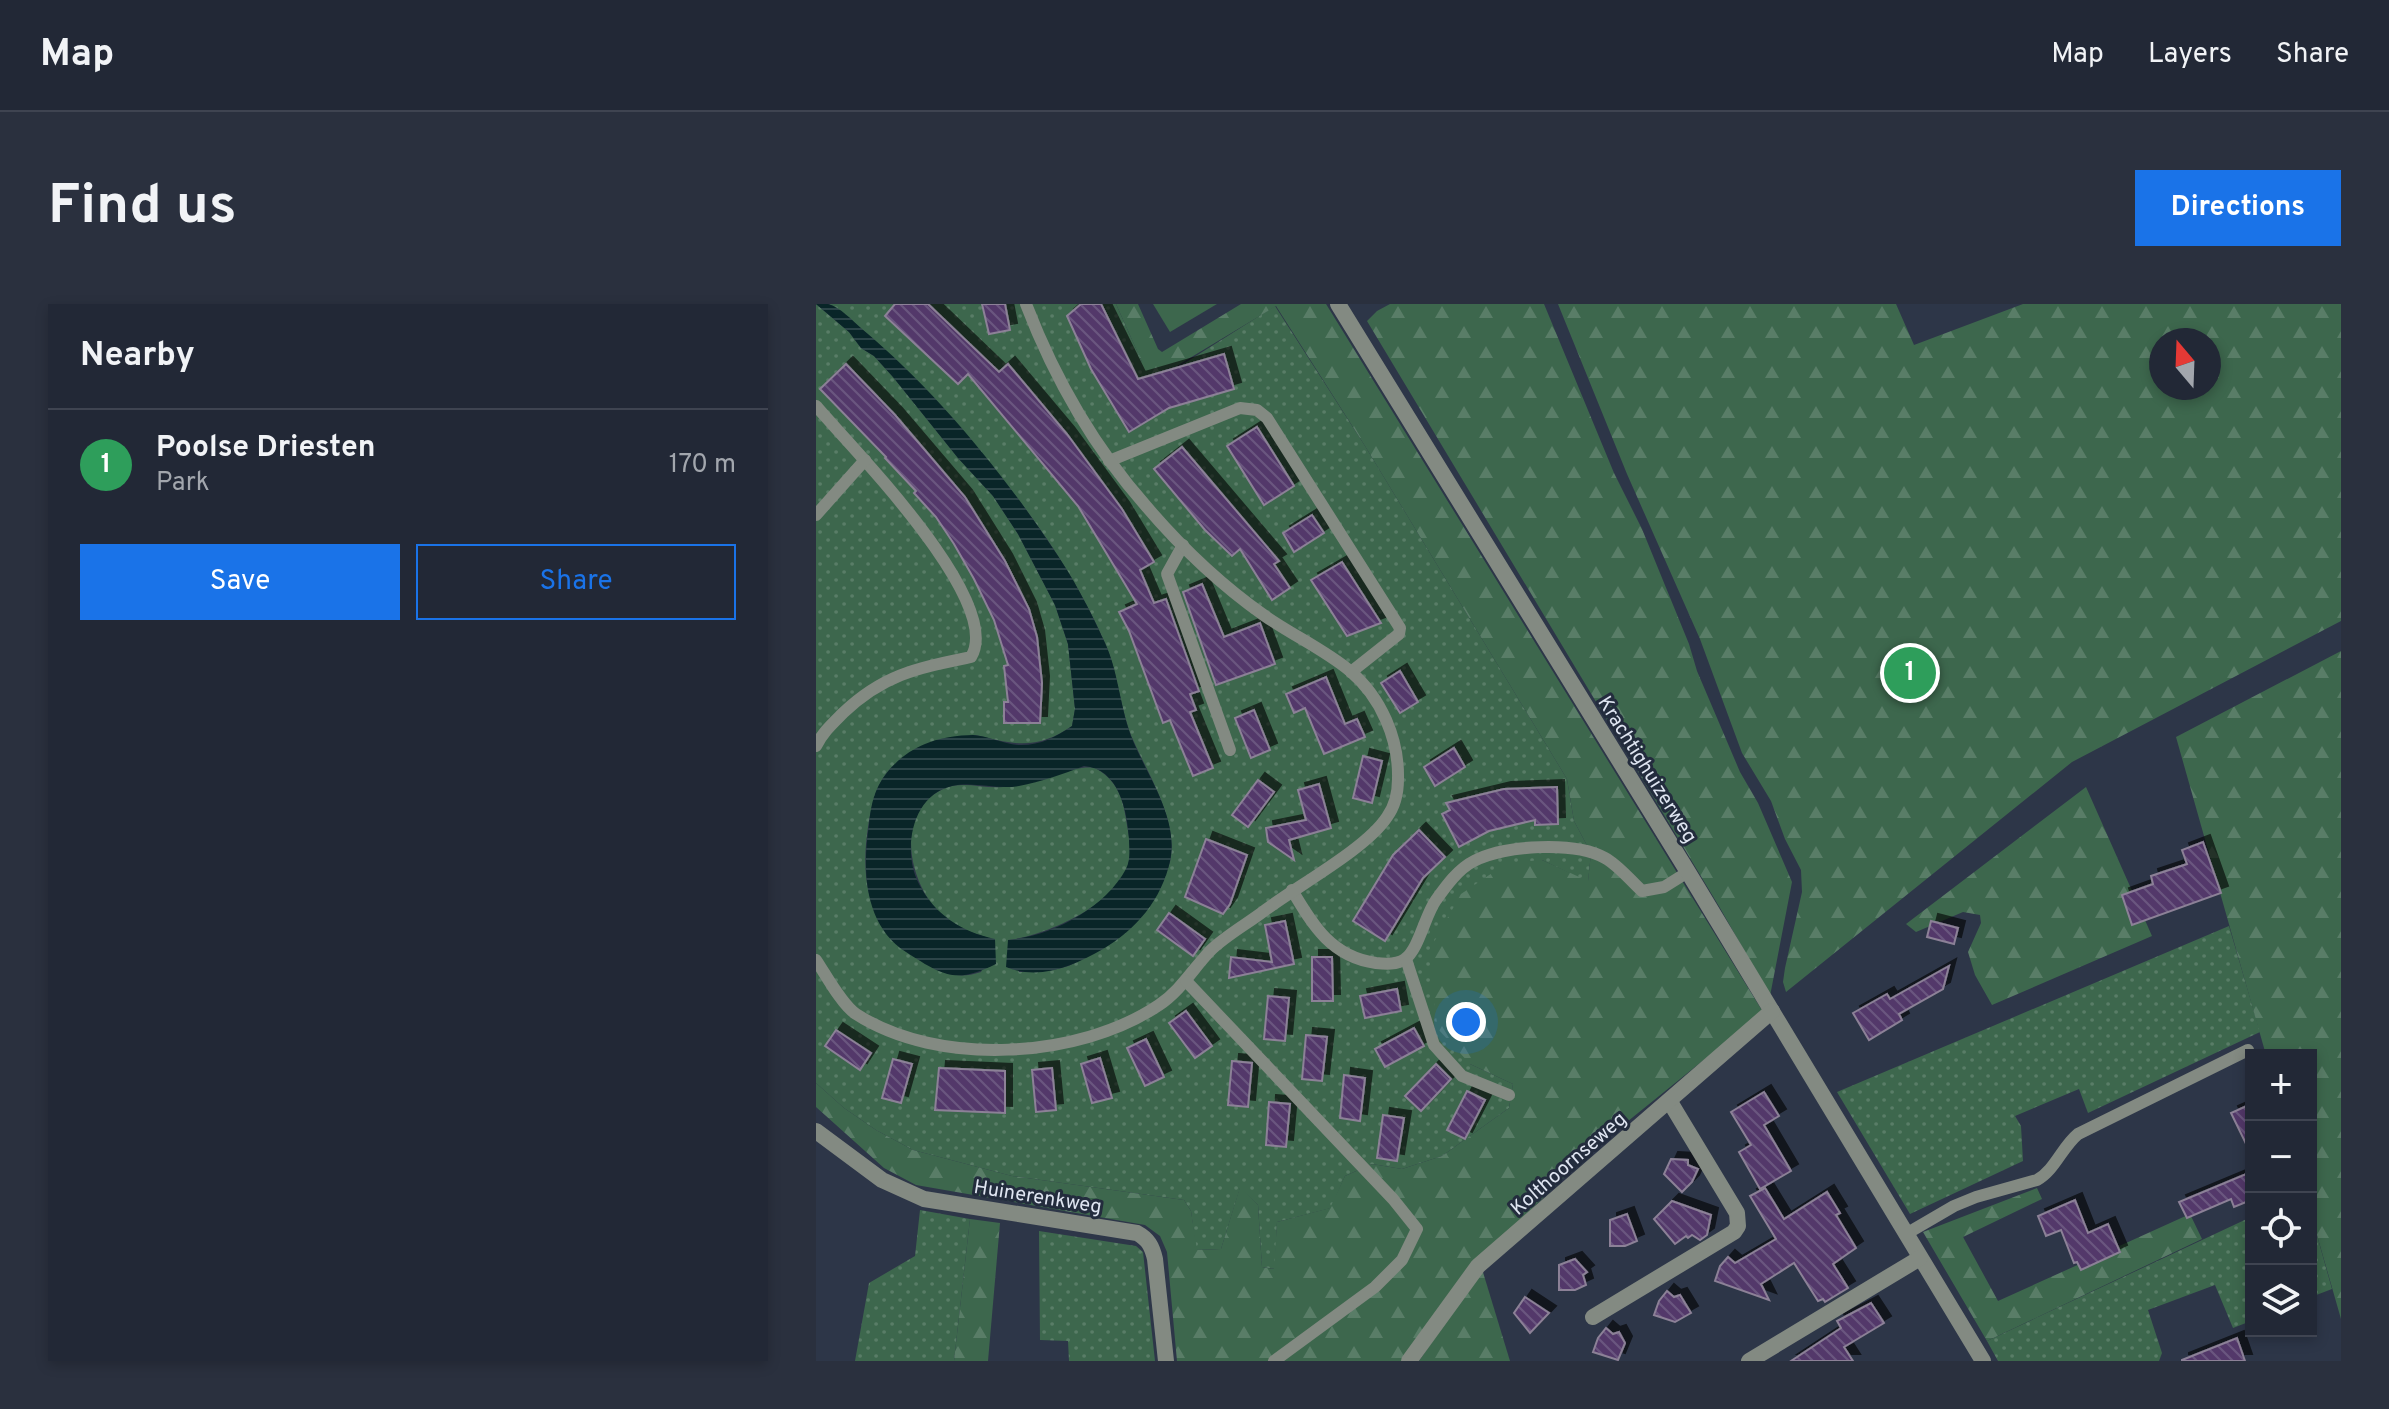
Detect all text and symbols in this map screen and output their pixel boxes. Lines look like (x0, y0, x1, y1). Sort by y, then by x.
text: Map (40, 31, 114, 80)
text: Map (2051, 37, 2104, 73)
text: Layers (2148, 37, 2232, 73)
text: Share (2276, 37, 2349, 73)
button: Directions (2135, 170, 2341, 246)
text: Find us (48, 173, 237, 243)
north arrow (2149, 328, 2221, 400)
text: Nearby (80, 335, 195, 378)
text: Poolse Driesten (156, 430, 376, 467)
text: 1 (101, 449, 111, 482)
text: 170 m (669, 449, 736, 482)
text: Park (156, 467, 210, 500)
button: Save (80, 544, 400, 620)
button: Share (416, 544, 736, 620)
pin: 1 (1884, 643, 1936, 703)
street label: Krachtighuizerweg (1591, 692, 1702, 848)
your location (1446, 1002, 1486, 1042)
map controls (2245, 1049, 2317, 1337)
button: + (2245, 1049, 2317, 1121)
street label: Kolthoornseweg (1506, 1107, 1633, 1222)
button: − (2245, 1121, 2317, 1193)
street label: Huinerenkweg (972, 1175, 1104, 1221)
button: locate (2245, 1193, 2317, 1265)
button: layers (2245, 1265, 2317, 1337)

